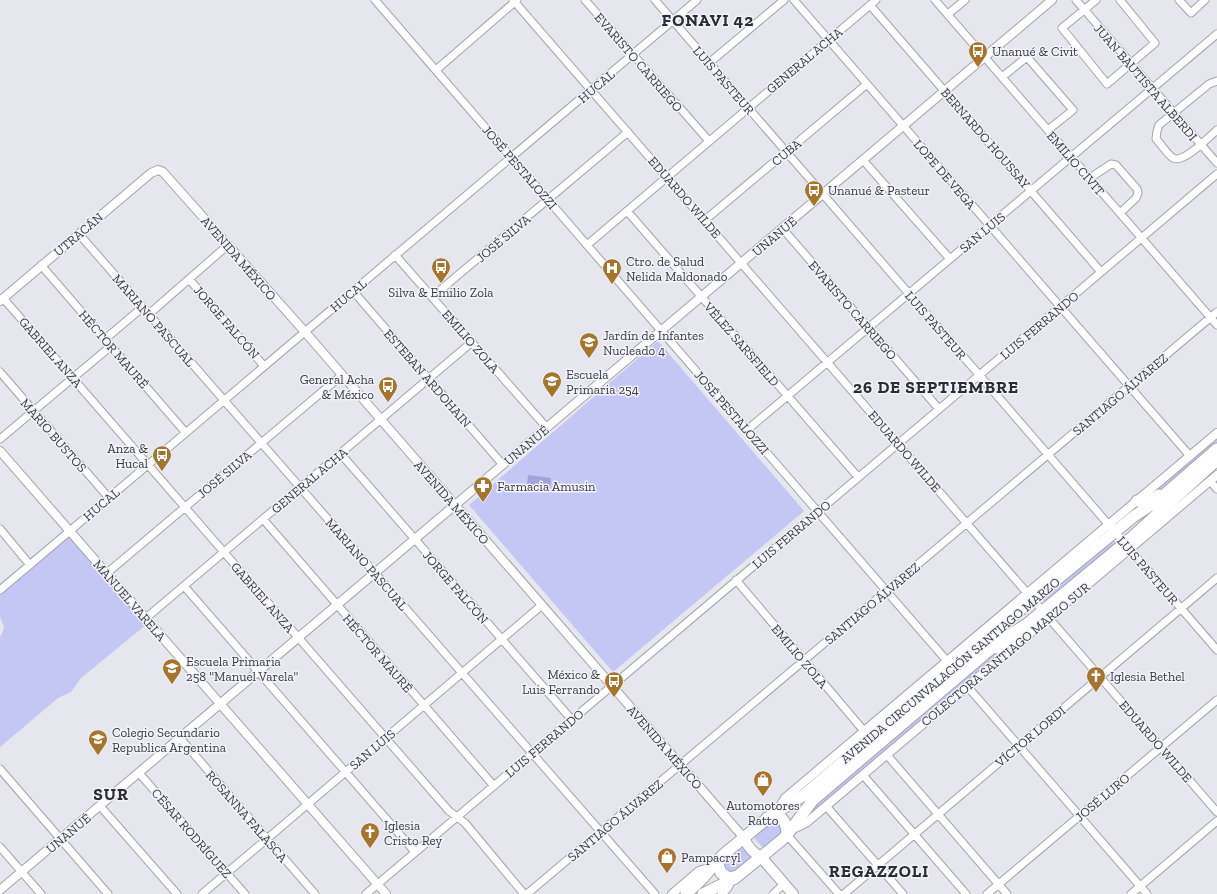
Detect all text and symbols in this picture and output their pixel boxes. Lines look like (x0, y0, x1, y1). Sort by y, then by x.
street label: EVARISTO CARRIEGO (592, 10, 686, 115)
district label: FONAVI 42 (662, 10, 754, 30)
street label: JUAN BAUTISTA ALBERDI (1091, 21, 1200, 144)
street label: GENERAL ACHA (763, 24, 846, 96)
bus stop icon: Unanué & Civit (967, 40, 989, 68)
street label: LUIS PASTEUR (690, 43, 757, 118)
place label: Unanué & Civit (992, 44, 1078, 59)
street label: HUCAL (575, 67, 618, 106)
street label: BERNARDO HOUSSAY (938, 85, 1033, 192)
street label: JOSÉ PESTALOZZI (479, 122, 560, 212)
street label: EMILIO CIVIT (1044, 128, 1108, 198)
street label: CUBA (769, 135, 805, 169)
street label: LOPE DE VEGA (910, 137, 979, 212)
street label: EDUARDO WILDE (645, 153, 724, 241)
bus stop icon: Unanué & Pasteur (803, 179, 825, 207)
place label: Unanué & Pasteur (828, 183, 930, 198)
street label: UTRACÁN (51, 209, 106, 259)
street label: SAN LUIS (956, 209, 1008, 256)
street label: JOSÉ SILVA (473, 211, 534, 265)
street label: AVENIDA MÉXICO (198, 213, 279, 303)
street label: UNANUÉ (749, 213, 800, 259)
place label: Ctro. de Salud Nelida Maldonado (626, 254, 728, 284)
bus stop icon: Silva & Emilio Zola (430, 256, 452, 284)
hospital icon: Ctro. de Salud Nelida Maldonado (601, 257, 623, 285)
street label: EVARISTO CARRIEGO (806, 258, 900, 363)
street label: MARIANO PASCUAL (110, 271, 198, 369)
street label: HUCAL (327, 276, 370, 315)
street label: JORGE FALCÓN (191, 283, 263, 362)
place label: Silva & Emilio Zola (388, 285, 494, 300)
street label: LUIS PASTEUR (902, 288, 969, 363)
street label: LUIS FERRANDO (997, 288, 1082, 363)
street label: VÉLEZ SARSFIELD (700, 298, 782, 389)
street label: HÉCTOR MAURÉ (76, 307, 152, 392)
street label: EMILIO ZOLA (439, 307, 503, 377)
street label: GABRIEL ANZA (16, 314, 86, 391)
street label: ESTEBAN ARDOHAIN (381, 326, 475, 431)
place label: Jardín de Infantes Nucleado 4 (603, 328, 704, 358)
school or university icon: Jardín de Infantes Nucleado 4 (578, 331, 600, 359)
street label: SANTIAGO ÁLVAREZ (1070, 350, 1171, 439)
place label: Escuela Primaria 254 (566, 367, 639, 397)
street label: JOSÉ PESTALOZZI (691, 367, 772, 457)
school or university icon: Escuela Primaria 254 (541, 370, 563, 398)
place label: General Acha & México (300, 372, 375, 402)
bus stop icon: General Acha & México (377, 375, 399, 403)
district label: 26 DE SEPTIEMBRE (853, 377, 1019, 397)
street label: MARIO BUSTOS (18, 395, 90, 475)
street label: EDUARDO WILDE (865, 407, 944, 495)
street label: UNANUÉ (501, 422, 552, 468)
place label: Anza & Hucal (107, 441, 149, 471)
bus stop icon: Anza & Hucal (151, 444, 173, 472)
street label: GENERAL ACHA (268, 444, 351, 516)
street label: JOSÉ SILVA (194, 447, 255, 501)
street label: AVENIDA MÉXICO (411, 457, 492, 547)
pharmacy icon: Farmacia Amusin (472, 475, 494, 503)
place label: Farmacia Amusin (497, 479, 596, 494)
street label: HUCAL (80, 485, 123, 524)
street label: LUIS FERRANDO (749, 497, 834, 572)
street label: MARIANO PASCUAL (323, 515, 411, 613)
street label: LUIS PASTEUR (1114, 533, 1181, 608)
street label: JORGE FALCÓN (420, 548, 492, 627)
street label: MANUEL VARELA (90, 557, 169, 644)
street label: GABRIEL ANZA (228, 559, 298, 636)
street label: SANTIAGO ÁLVAREZ (822, 559, 923, 648)
street label: AVENIDA CIRCUNVALACIÓN SANTIAGO MARZO (838, 574, 1063, 767)
street label: COLECTORA SANTIAGO MARZO SUR (918, 579, 1093, 729)
street label: HÉCTOR MAURÉ (340, 611, 416, 696)
street label: EMILIO ZOLA (768, 621, 831, 692)
place label: Escuela Primaria 258 "Manuel Varela" (186, 654, 299, 684)
school or university icon: Escuela Primaria 258 "Manuel Varela" (161, 657, 183, 685)
church icon: Iglesia Bethel (1085, 665, 1107, 693)
place label: México & Luis Ferrando (522, 667, 601, 697)
place label: Iglesia Bethel (1110, 669, 1185, 684)
bus stop icon: México & Luis Ferrando (603, 670, 625, 698)
street label: EDUARDO WILDE (1116, 697, 1195, 785)
street label: AVENIDA MÉXICO (624, 702, 705, 792)
street label: VÍCTOR LORDI (992, 703, 1068, 771)
street label: LUIS FERRANDO (502, 706, 587, 781)
place label: Colegio Secundario Republica Argentina (112, 725, 227, 755)
street label: SAN LUIS (346, 726, 398, 773)
school or university icon: Colegio Secundario Republica Argentina (87, 728, 109, 756)
street label: ROSANNA FALASCA (203, 767, 291, 866)
shop icon: Automotores Ratto (752, 769, 774, 797)
street label: JOSÉ LURO (1072, 770, 1133, 824)
street label: SANTIAGO ÁLVAREZ (565, 776, 666, 865)
district label: SUR (93, 784, 129, 804)
street label: CÉSAR RODRÍGUEZ (149, 785, 235, 882)
place label: Automotores Ratto (726, 798, 800, 828)
street label: UNANUÉ (43, 810, 94, 856)
place label: Iglesia Cristo Rey (384, 818, 442, 848)
church icon: Iglesia Cristo Rey (359, 821, 381, 849)
shop icon: Pampacryl (656, 846, 678, 874)
place label: Pampacryl (681, 850, 741, 865)
district label: REGAZZOLI (829, 861, 929, 881)

